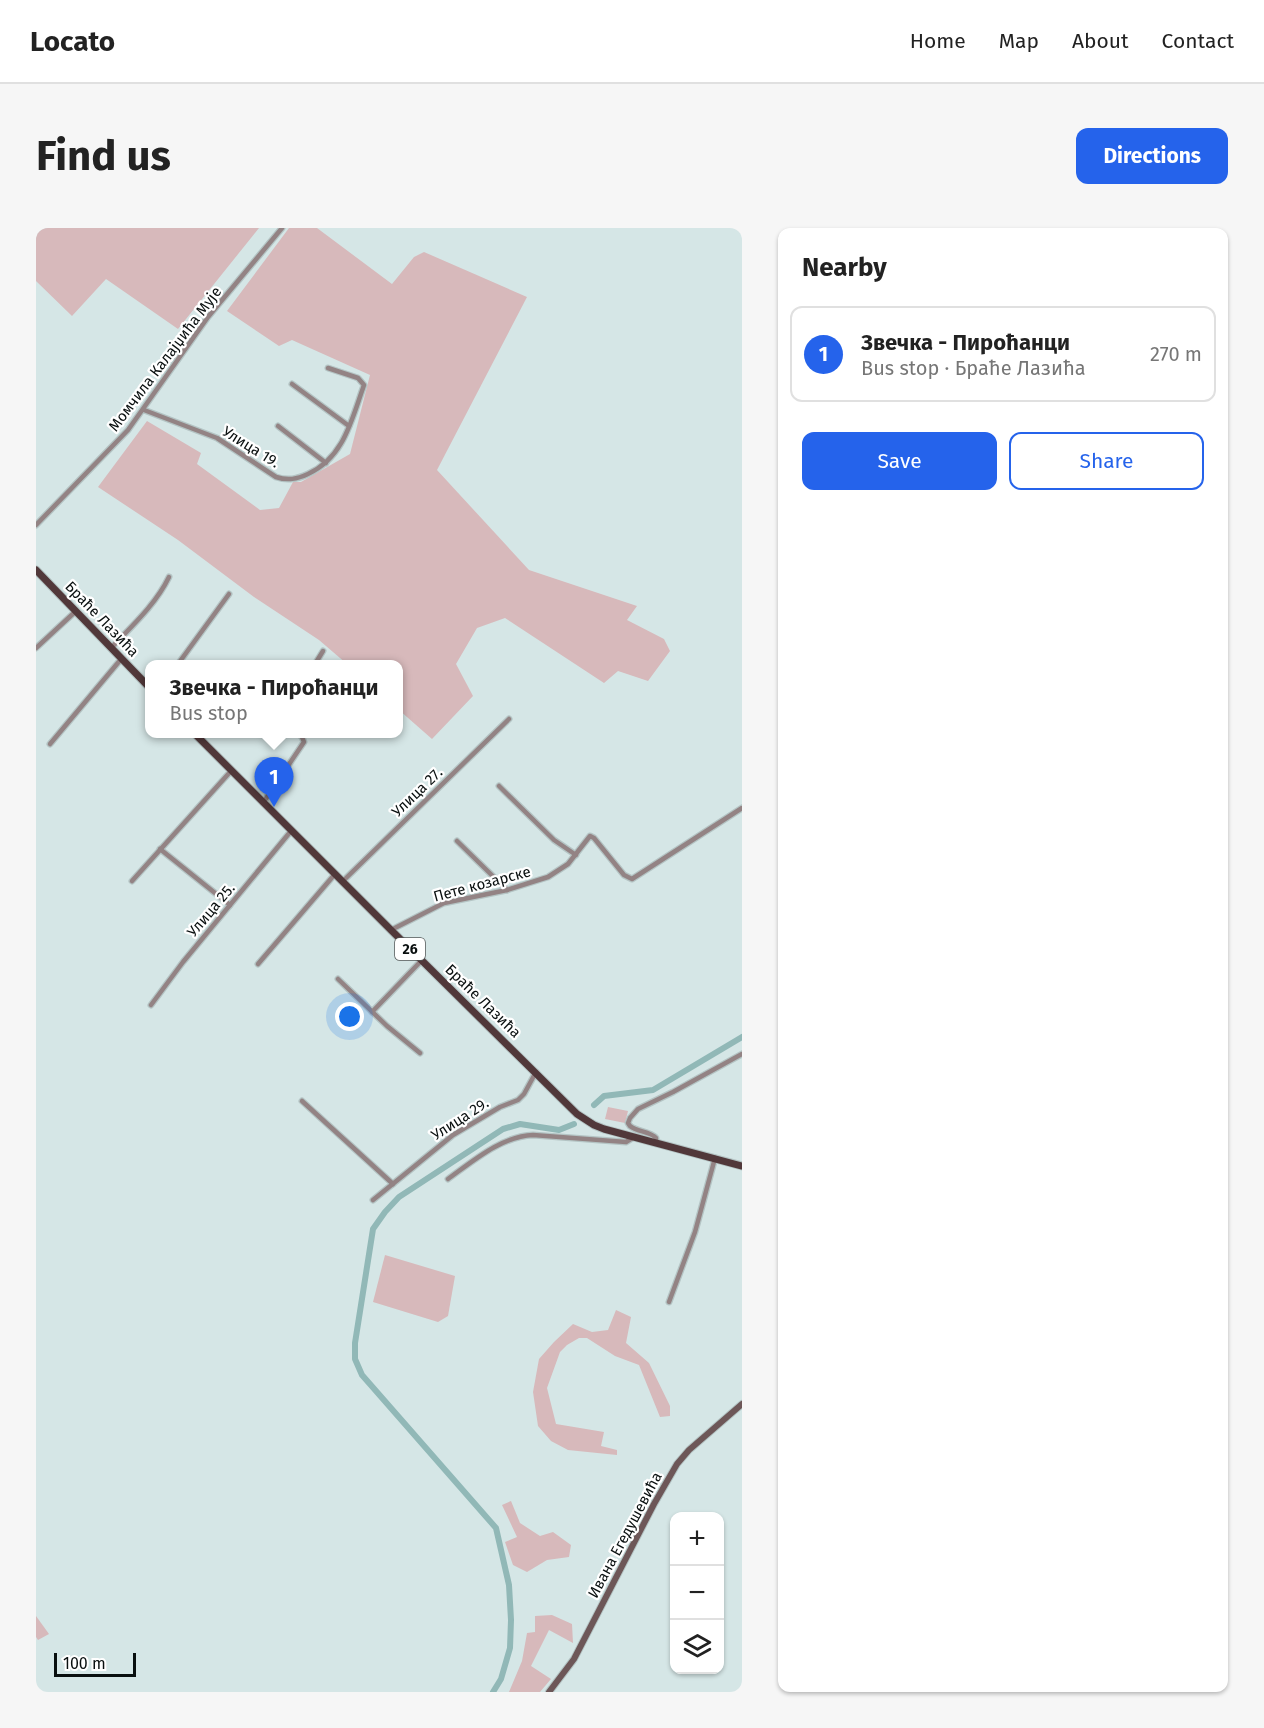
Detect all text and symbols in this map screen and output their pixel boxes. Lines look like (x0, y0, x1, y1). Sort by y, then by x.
text: Locato (30, 25, 115, 58)
text: Home (910, 28, 966, 54)
text: Map (999, 28, 1039, 54)
text: About (1072, 28, 1129, 54)
text: Contact (1162, 28, 1234, 54)
button: Directions (1076, 128, 1228, 184)
text: Find us (36, 131, 171, 181)
text: Nearby (802, 252, 887, 283)
street label: Момчила Калајџића Мује (105, 283, 225, 435)
text: Звечка - Пироћанци (861, 329, 1070, 356)
text: 1 (819, 342, 828, 366)
text: 270 m (1150, 342, 1202, 366)
text: Bus stop · Браће Лазића (861, 356, 1086, 380)
street label: Улица 19. (219, 422, 283, 472)
button: Save (802, 432, 997, 490)
button: Share (1009, 432, 1204, 490)
street label: Браће Лазића (61, 577, 143, 661)
popup (145, 660, 403, 738)
text: Звечка - Пироћанци (170, 674, 378, 701)
text: Bus stop (170, 701, 248, 725)
pin: 1 (254, 758, 294, 807)
street label: Улица 27. (388, 763, 446, 821)
street label: Пете козарске (431, 862, 533, 906)
street label: Улица 25. (183, 880, 239, 940)
road number: 26 (395, 938, 425, 960)
street label: Браће Лазића (441, 960, 525, 1042)
your location (335, 1002, 364, 1031)
street label: Улица 29. (428, 1094, 492, 1144)
street label: Ивана Егедушевића (584, 1469, 666, 1601)
map controls (670, 1512, 724, 1674)
button: + (670, 1512, 724, 1566)
button: − (670, 1566, 724, 1620)
button: layers (670, 1620, 724, 1674)
scale bar (54, 1650, 136, 1678)
text: 100 m (63, 1654, 106, 1673)

